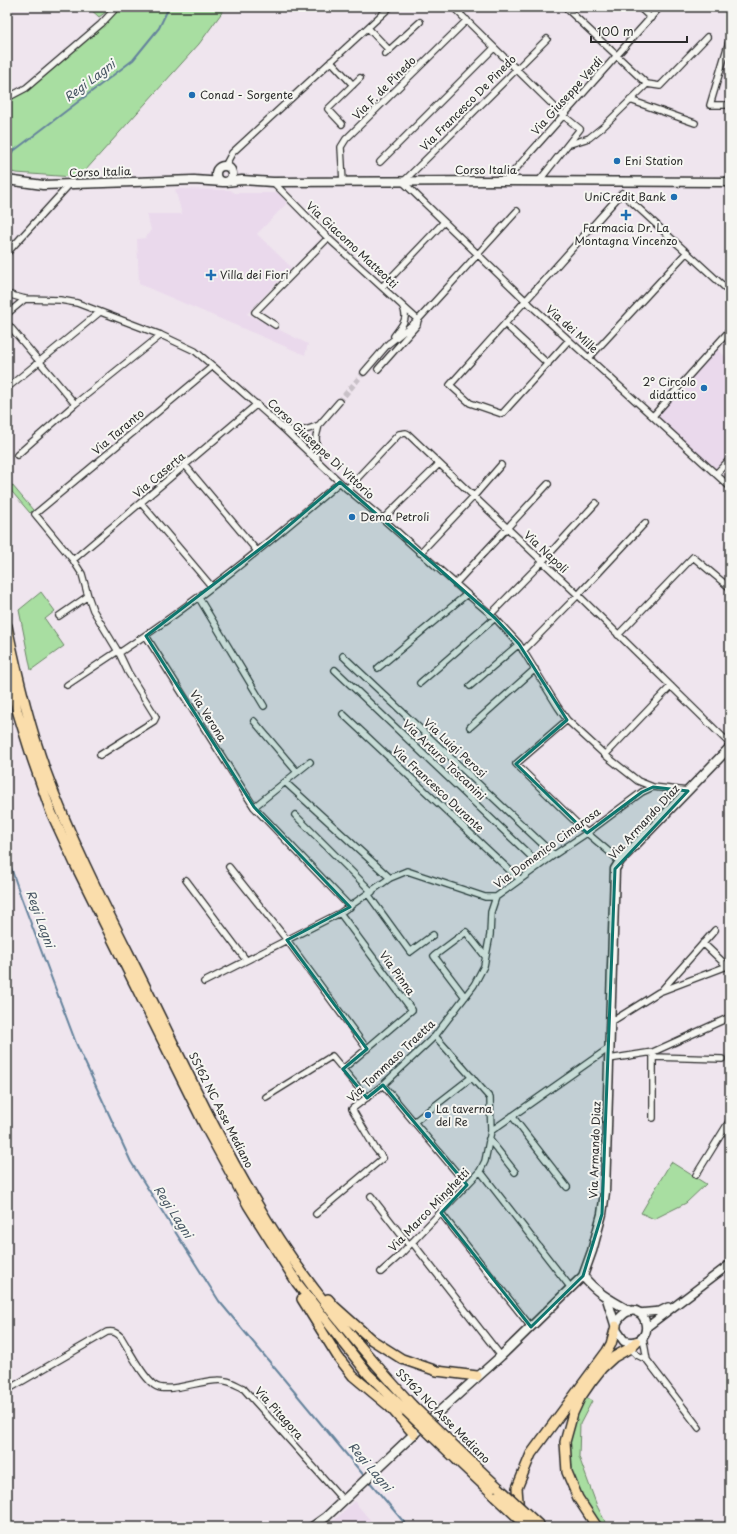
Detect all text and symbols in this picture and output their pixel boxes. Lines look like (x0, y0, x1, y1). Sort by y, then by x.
scale bar (591, 18, 687, 44)
text: 100 m (597, 22, 634, 40)
street label: Via Francesco De Pinedo (416, 51, 520, 155)
street label: Via F. de Pinedo (348, 52, 419, 123)
street label: Via Giuseppe Verdi (527, 53, 606, 139)
water label: Regi Lagni (60, 54, 120, 105)
place label: Conad - Sorgente (200, 86, 293, 103)
marker: Conad - Sorgente (187, 90, 197, 100)
place label: Eni Station (625, 152, 683, 169)
marker: Eni Station (612, 156, 622, 166)
street label: Corso Italia (455, 161, 518, 178)
street label: Corso Italia (69, 162, 132, 181)
place label: UniCredit Bank (584, 188, 666, 205)
marker: UniCredit Bank (669, 192, 679, 202)
street label: Via Giacomo Matteotti (303, 197, 402, 292)
marker: Farmacia Dr. La Montagna Vincenzo (621, 210, 631, 220)
place label: Farmacia Dr. La Montagna Vincenzo (574, 219, 678, 249)
place label: Villa dei Fiori (220, 266, 288, 283)
marker: Villa dei Fiori (205, 269, 217, 281)
street label: Via dei Mille (542, 300, 602, 357)
place label: 2° Circolo didattico (643, 373, 696, 403)
marker: 2° Circolo didattico (699, 383, 709, 393)
street label: Corso Giuseppe Di Vittorio (264, 394, 379, 503)
street label: Via Taranto (88, 405, 147, 459)
street label: Via Caserta (129, 448, 189, 502)
place label: Dema Petroli (360, 508, 429, 525)
marker: Dema Petroli (347, 512, 357, 522)
street label: Via Napoli (520, 526, 572, 577)
street label: Via Verona (186, 687, 232, 746)
street label: Via Luigi Perosi (420, 714, 491, 781)
street label: Via Arturo Toscanini (399, 715, 490, 804)
street label: Via Francesco Durante (389, 741, 488, 836)
street label: Via Armando Diaz (604, 780, 683, 863)
street label: Via Domenico Cimarosa (490, 803, 604, 892)
water label: Regi Lagni (22, 888, 60, 951)
street label: Via Pinna (376, 947, 419, 998)
street label: Via Tommaso Traetta (343, 1015, 439, 1106)
street label: SS162 NC Asse Mediano (185, 1049, 258, 1171)
place label: La taverna del Re (436, 1100, 492, 1130)
street label: Via Armando Diaz (584, 1101, 605, 1199)
marker: La taverna del Re (423, 1110, 433, 1120)
street label: Via Marco Minghetti (384, 1164, 473, 1255)
water label: Regi Lagni (150, 1182, 199, 1243)
street label: SS162 NC Asse Mediano (392, 1364, 495, 1467)
street label: Via Pitagora (251, 1382, 308, 1443)
water label: Regi Lagni (345, 1438, 398, 1496)

